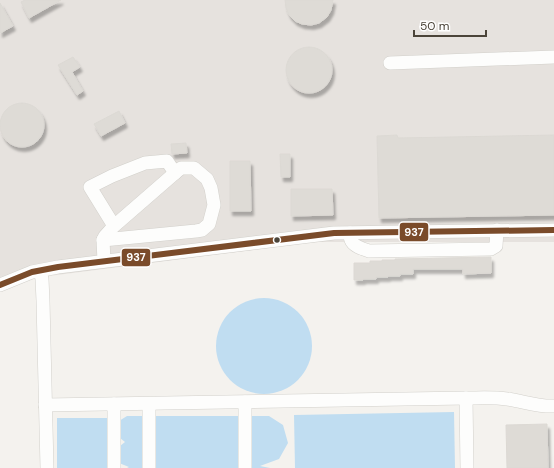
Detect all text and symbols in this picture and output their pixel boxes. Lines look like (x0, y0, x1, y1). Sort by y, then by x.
scale bar (414, 12, 486, 38)
text: 50 m (420, 18, 449, 34)
line badge: 937 (399, 222, 429, 242)
text: 937 (404, 225, 424, 239)
unlabelled marker (272, 235, 282, 245)
line badge: 937 (121, 248, 151, 267)
text: 937 (126, 250, 146, 264)

